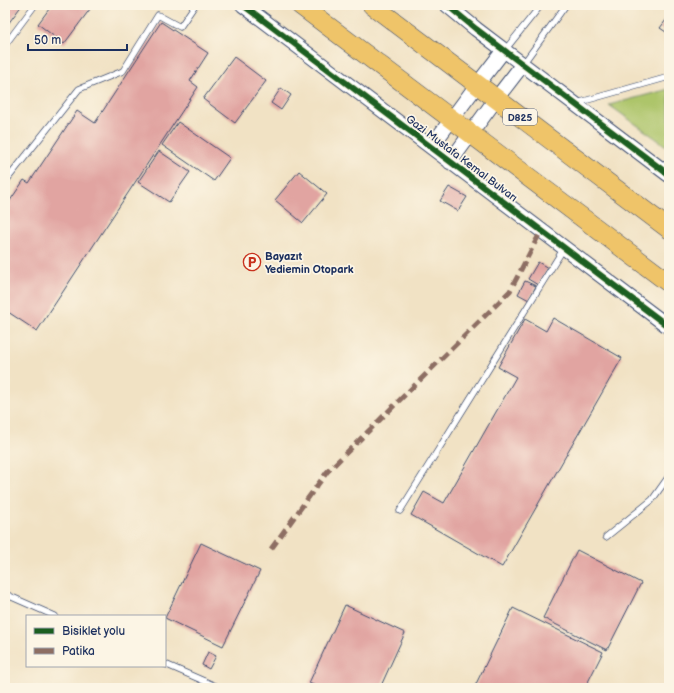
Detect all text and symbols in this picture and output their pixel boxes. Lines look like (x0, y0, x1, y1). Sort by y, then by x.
scale bar (28, 26, 127, 52)
text: 50 m (34, 33, 61, 48)
road number: D825 (503, 109, 537, 125)
street label: Gazi Mustafa Kemal Bulvarı (403, 112, 520, 205)
place label: Bayazıt Yediemin Otopark (265, 250, 354, 276)
parking icon: Bayazıt Yediemin Otopark (242, 252, 262, 272)
legend (26, 615, 166, 667)
text: Bisiklet yolu (62, 624, 125, 639)
text: Patika (62, 644, 95, 659)

